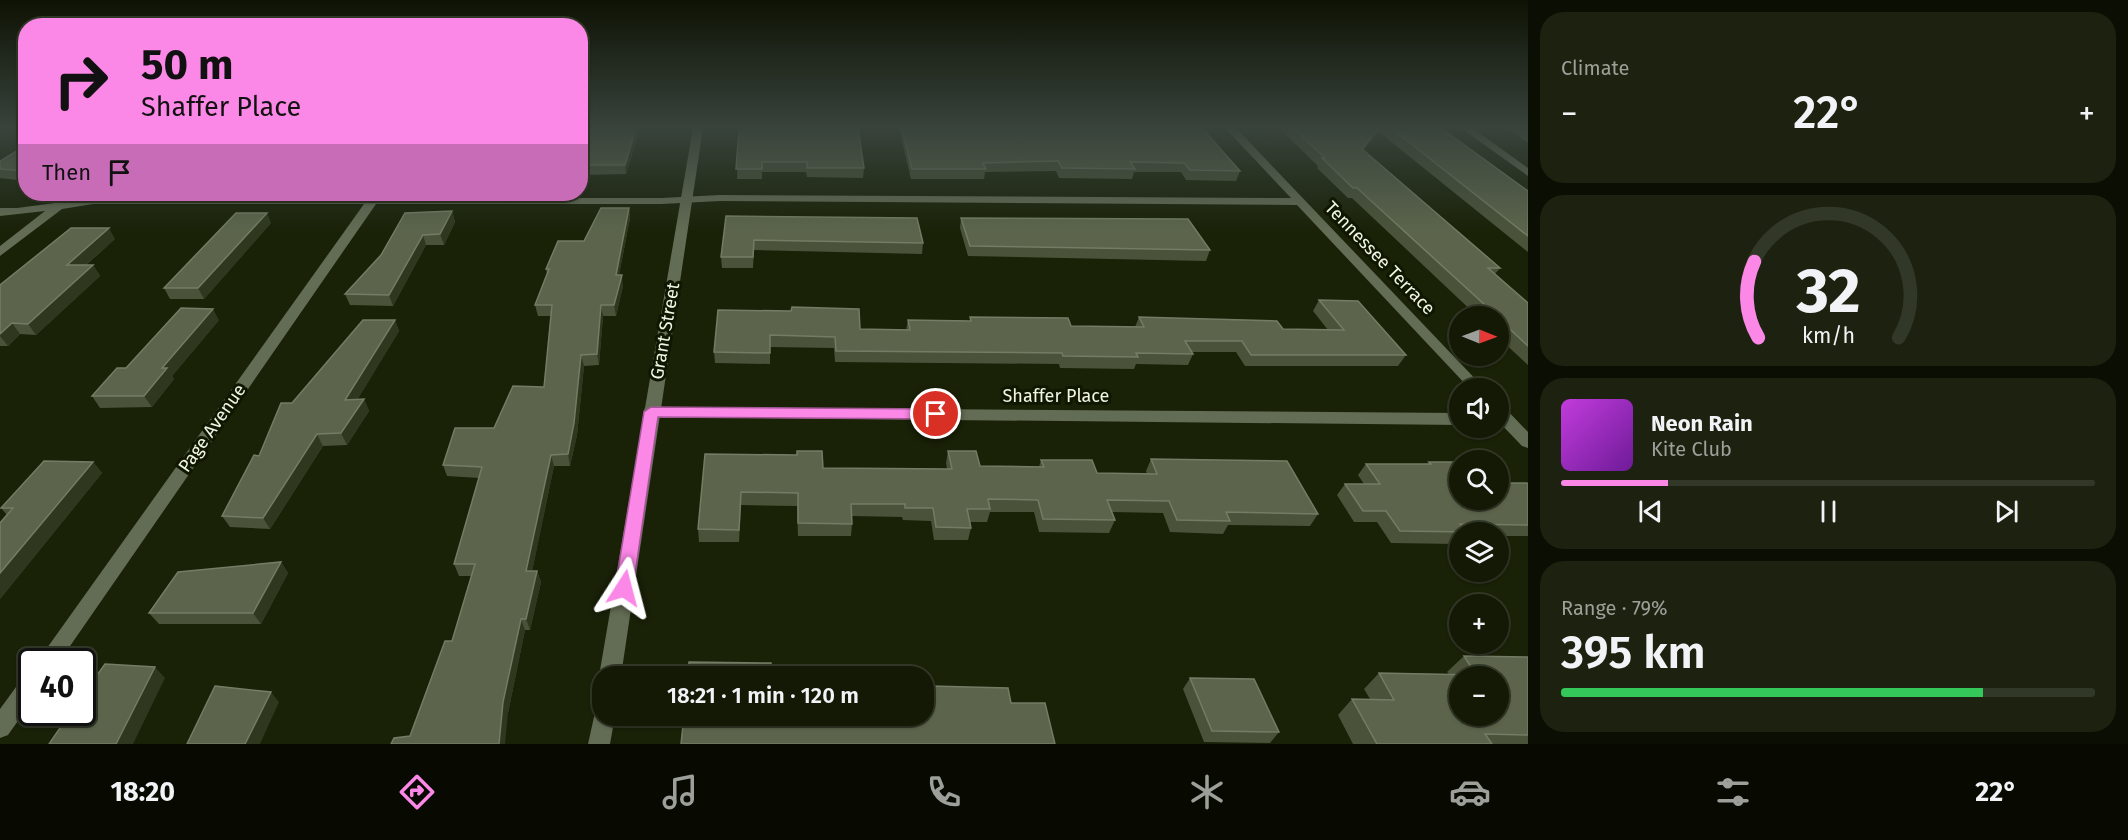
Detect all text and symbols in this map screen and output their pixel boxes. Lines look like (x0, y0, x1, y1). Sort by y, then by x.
text: 50 m (141, 40, 234, 90)
icon: right (42, 42, 120, 120)
text: Climate (1561, 56, 1629, 80)
text: 22° (1793, 86, 1863, 140)
text: Shaffer Place (141, 91, 301, 123)
text: − (1561, 94, 1578, 134)
text: + (2079, 94, 2095, 134)
icon: arrive (103, 156, 136, 189)
text: Then (42, 159, 91, 186)
street label: Tennessee Terrace (1320, 197, 1440, 319)
text: 32 (1795, 254, 1860, 329)
street label: Grant Street (646, 280, 684, 381)
north arrow (1449, 306, 1509, 366)
map controls (1449, 306, 1509, 726)
text: km/h (1801, 323, 1855, 349)
button: sound (1449, 378, 1509, 438)
street label: Page Avenue (174, 380, 250, 476)
street label: Shaffer Place (1003, 385, 1109, 407)
pin (910, 388, 961, 439)
icon: arrive (919, 397, 952, 430)
text: Neon Rain (1651, 410, 1753, 437)
text: Kite Club (1651, 437, 1732, 461)
button: search (1449, 450, 1509, 510)
icon: previous (1634, 495, 1667, 528)
icon: pause (1812, 495, 1845, 528)
icon: next (1990, 495, 2023, 528)
button: layers (1449, 522, 1509, 582)
position arrow (592, 556, 656, 620)
button: + (1449, 594, 1509, 654)
text: Range · 79% (1561, 596, 1667, 620)
text: 395 km (1561, 626, 1706, 680)
speed limit sign: 40 (18, 648, 96, 726)
button: − (1449, 666, 1509, 726)
text: 18:21 · 1 min · 120 m (667, 682, 859, 709)
icon: directions (396, 771, 438, 813)
icon: music (659, 771, 701, 813)
icon: phone (923, 771, 965, 813)
icon: climate (1186, 771, 1228, 813)
icon: car (1449, 771, 1491, 813)
icon: filters (1712, 771, 1754, 813)
text: 18:20 (111, 776, 175, 808)
text: 22° (1975, 776, 2017, 808)

